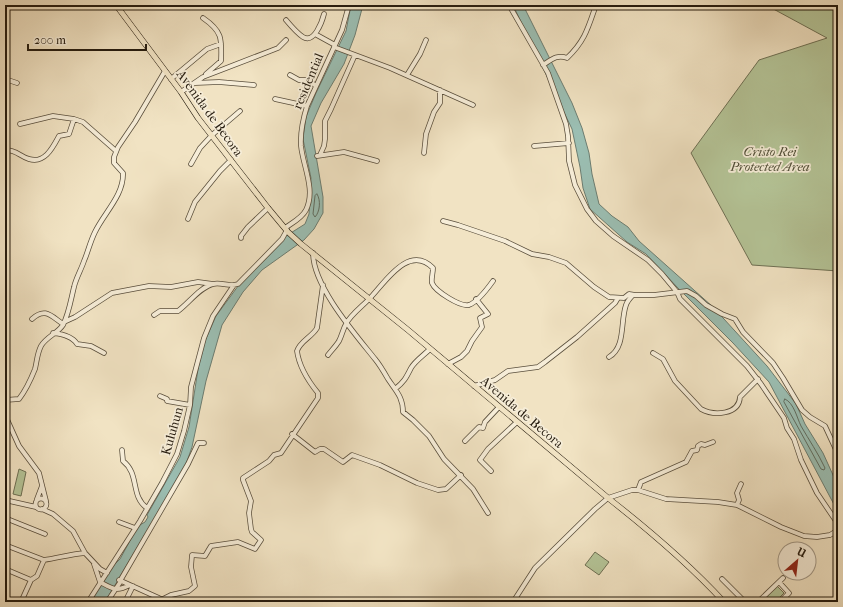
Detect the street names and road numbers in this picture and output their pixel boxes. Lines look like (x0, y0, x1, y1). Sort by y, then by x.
street label: residential (289, 50, 327, 111)
street label: Avenida de Becora (173, 66, 247, 160)
street label: Avenida de Becora (477, 373, 567, 451)
street label: Kuluhun (158, 405, 186, 457)

